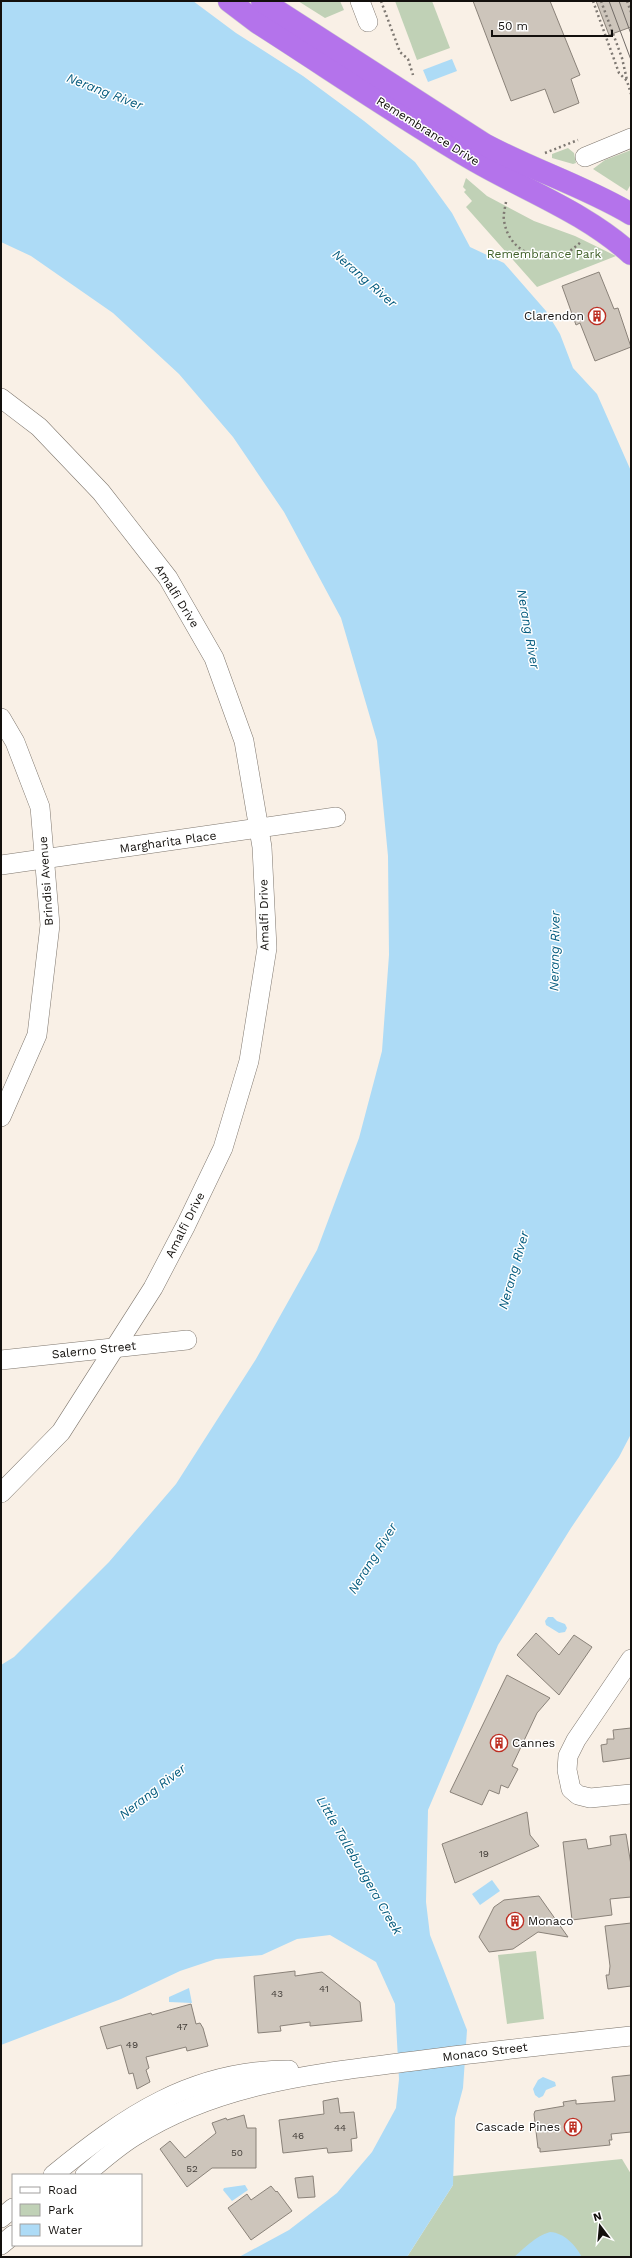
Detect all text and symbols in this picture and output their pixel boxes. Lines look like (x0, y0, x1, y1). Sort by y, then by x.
scale bar (492, 12, 612, 38)
text: 50 m (498, 19, 528, 33)
water label: Nerang River (65, 70, 146, 113)
street label: Remembrance Drive (374, 94, 482, 168)
water label: Nerang River (329, 246, 401, 311)
park label: Remembrance Park (487, 247, 601, 261)
building icon: Clarendon (587, 306, 607, 326)
place label: Clarendon (524, 309, 584, 323)
street label: Amalfi Drive (152, 562, 202, 630)
water label: Nerang River (514, 588, 543, 671)
street label: Margharita Place (119, 828, 217, 856)
street label: Brindisi Avenue (36, 836, 56, 926)
street label: Amalfi Drive (256, 879, 272, 951)
water label: Nerang River (546, 910, 563, 991)
street label: Amalfi Drive (162, 1190, 208, 1260)
water label: Nerang River (495, 1229, 532, 1311)
street label: Salerno Street (51, 1339, 137, 1361)
water label: Nerang River (345, 1519, 401, 1596)
building icon: Cannes (489, 1733, 509, 1753)
place label: Cannes (512, 1736, 555, 1750)
water label: Nerang River (116, 1760, 189, 1822)
water label: Little Tallebudgera Creek (314, 1793, 406, 1938)
house number: 19 (479, 1848, 489, 1859)
building icon: Monaco (505, 1911, 525, 1931)
place label: Monaco (528, 1914, 574, 1928)
house number: 41 (319, 1983, 329, 1994)
house number: 43 (271, 1988, 283, 1999)
house number: 47 (176, 2021, 188, 2032)
house number: 49 (126, 2039, 138, 2050)
street label: Monaco Street (442, 2040, 528, 2064)
building icon: Cascade Pines (563, 2117, 583, 2137)
place label: Cascade Pines (475, 2120, 560, 2134)
house number: 44 (334, 2122, 346, 2133)
house number: 46 (292, 2130, 304, 2141)
house number: 50 (231, 2147, 243, 2158)
house number: 52 (186, 2163, 198, 2174)
legend (12, 2174, 142, 2246)
text: Road (48, 2183, 77, 2197)
text: Park (48, 2203, 74, 2217)
north arrow (580, 2206, 620, 2246)
text: N (592, 2209, 603, 2224)
text: Water (48, 2223, 83, 2237)

